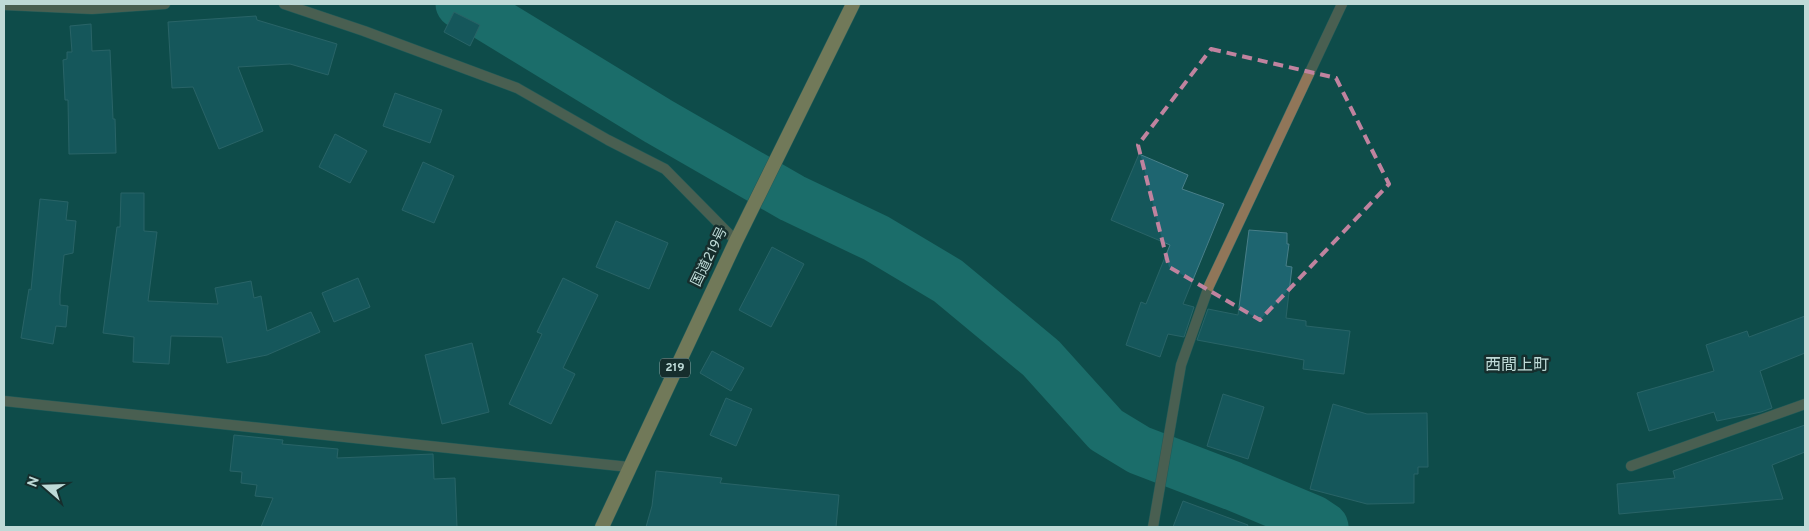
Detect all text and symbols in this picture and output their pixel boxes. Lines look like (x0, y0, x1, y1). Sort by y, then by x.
street label: 国道219号 (688, 224, 732, 290)
district label: 西間上町 (1485, 356, 1549, 376)
road number: 219 (660, 358, 690, 378)
north arrow (20, 461, 70, 511)
text: N (24, 474, 44, 490)

